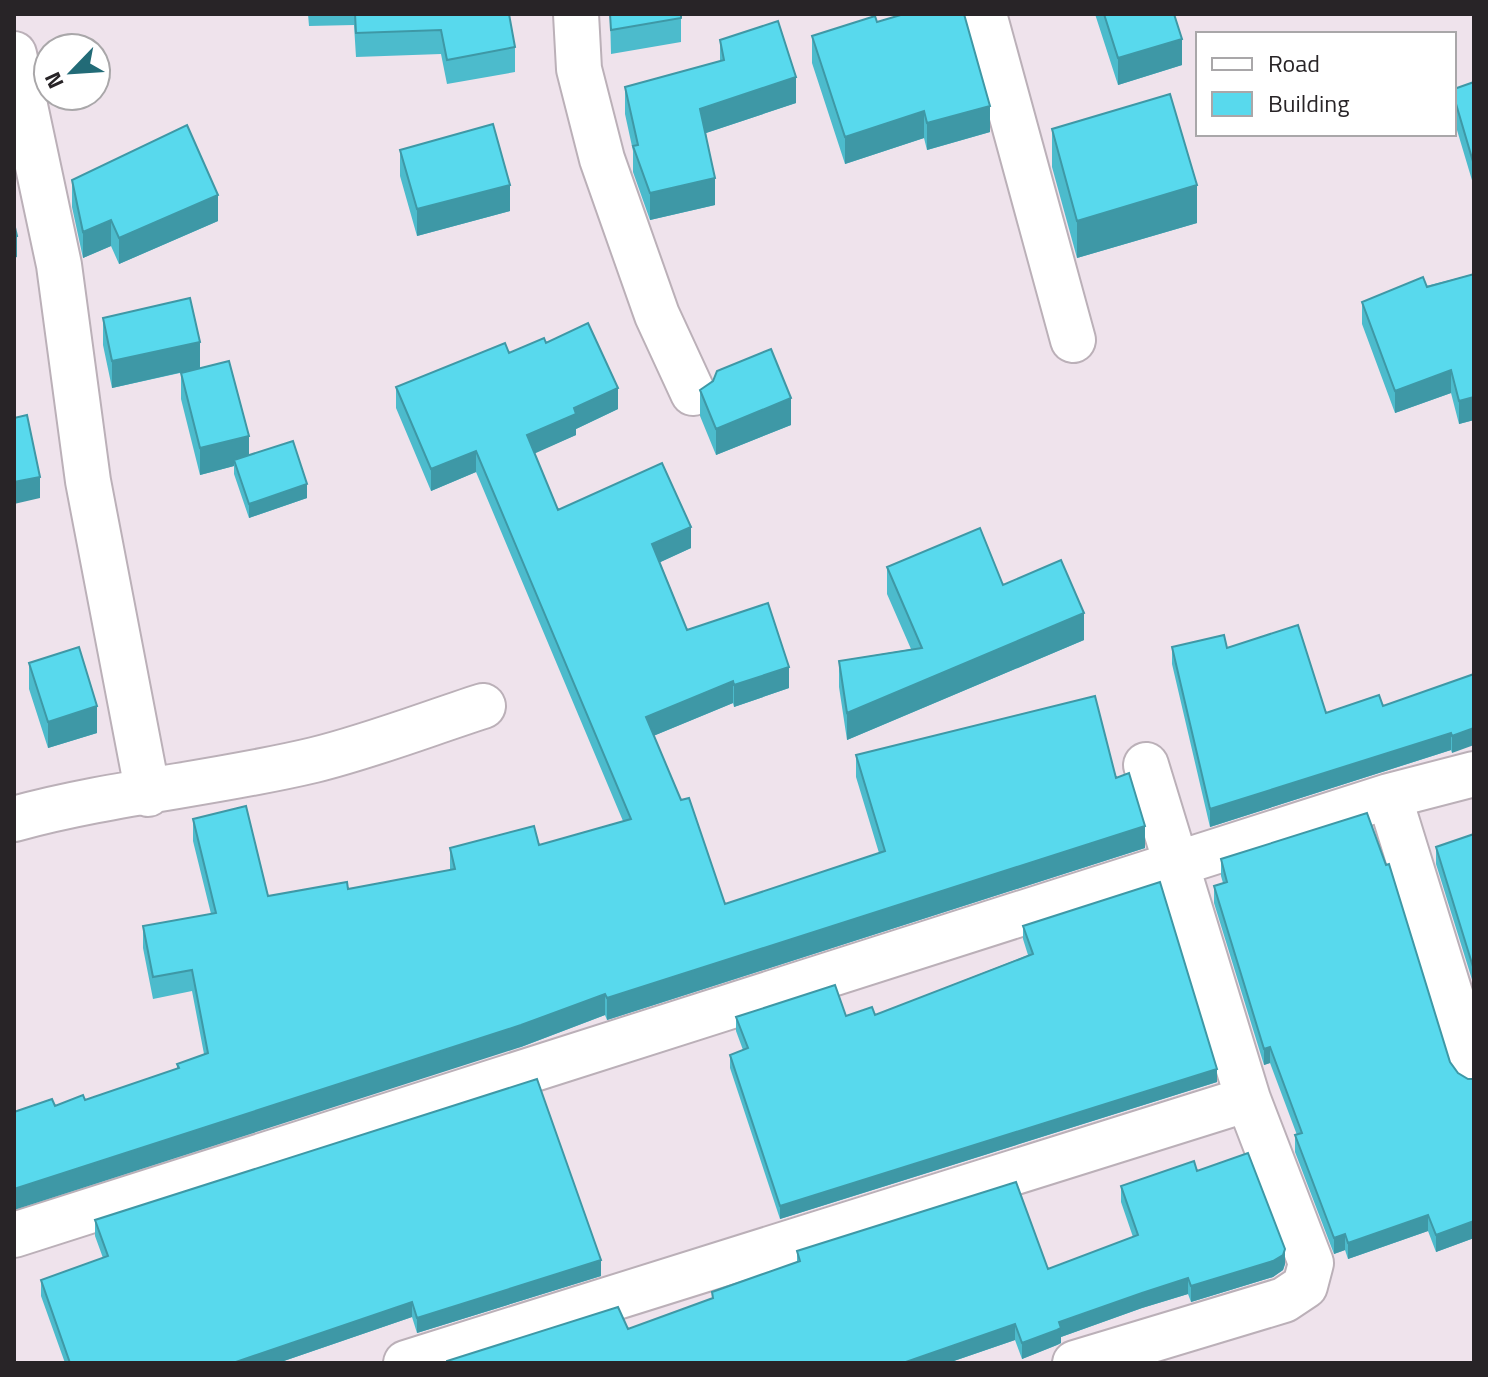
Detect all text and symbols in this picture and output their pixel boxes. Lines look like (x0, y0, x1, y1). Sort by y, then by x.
north arrow (32, 32, 112, 112)
legend (1196, 32, 1456, 136)
text: Road (1268, 45, 1320, 81)
text: N (35, 66, 73, 95)
text: Building (1268, 85, 1350, 121)

